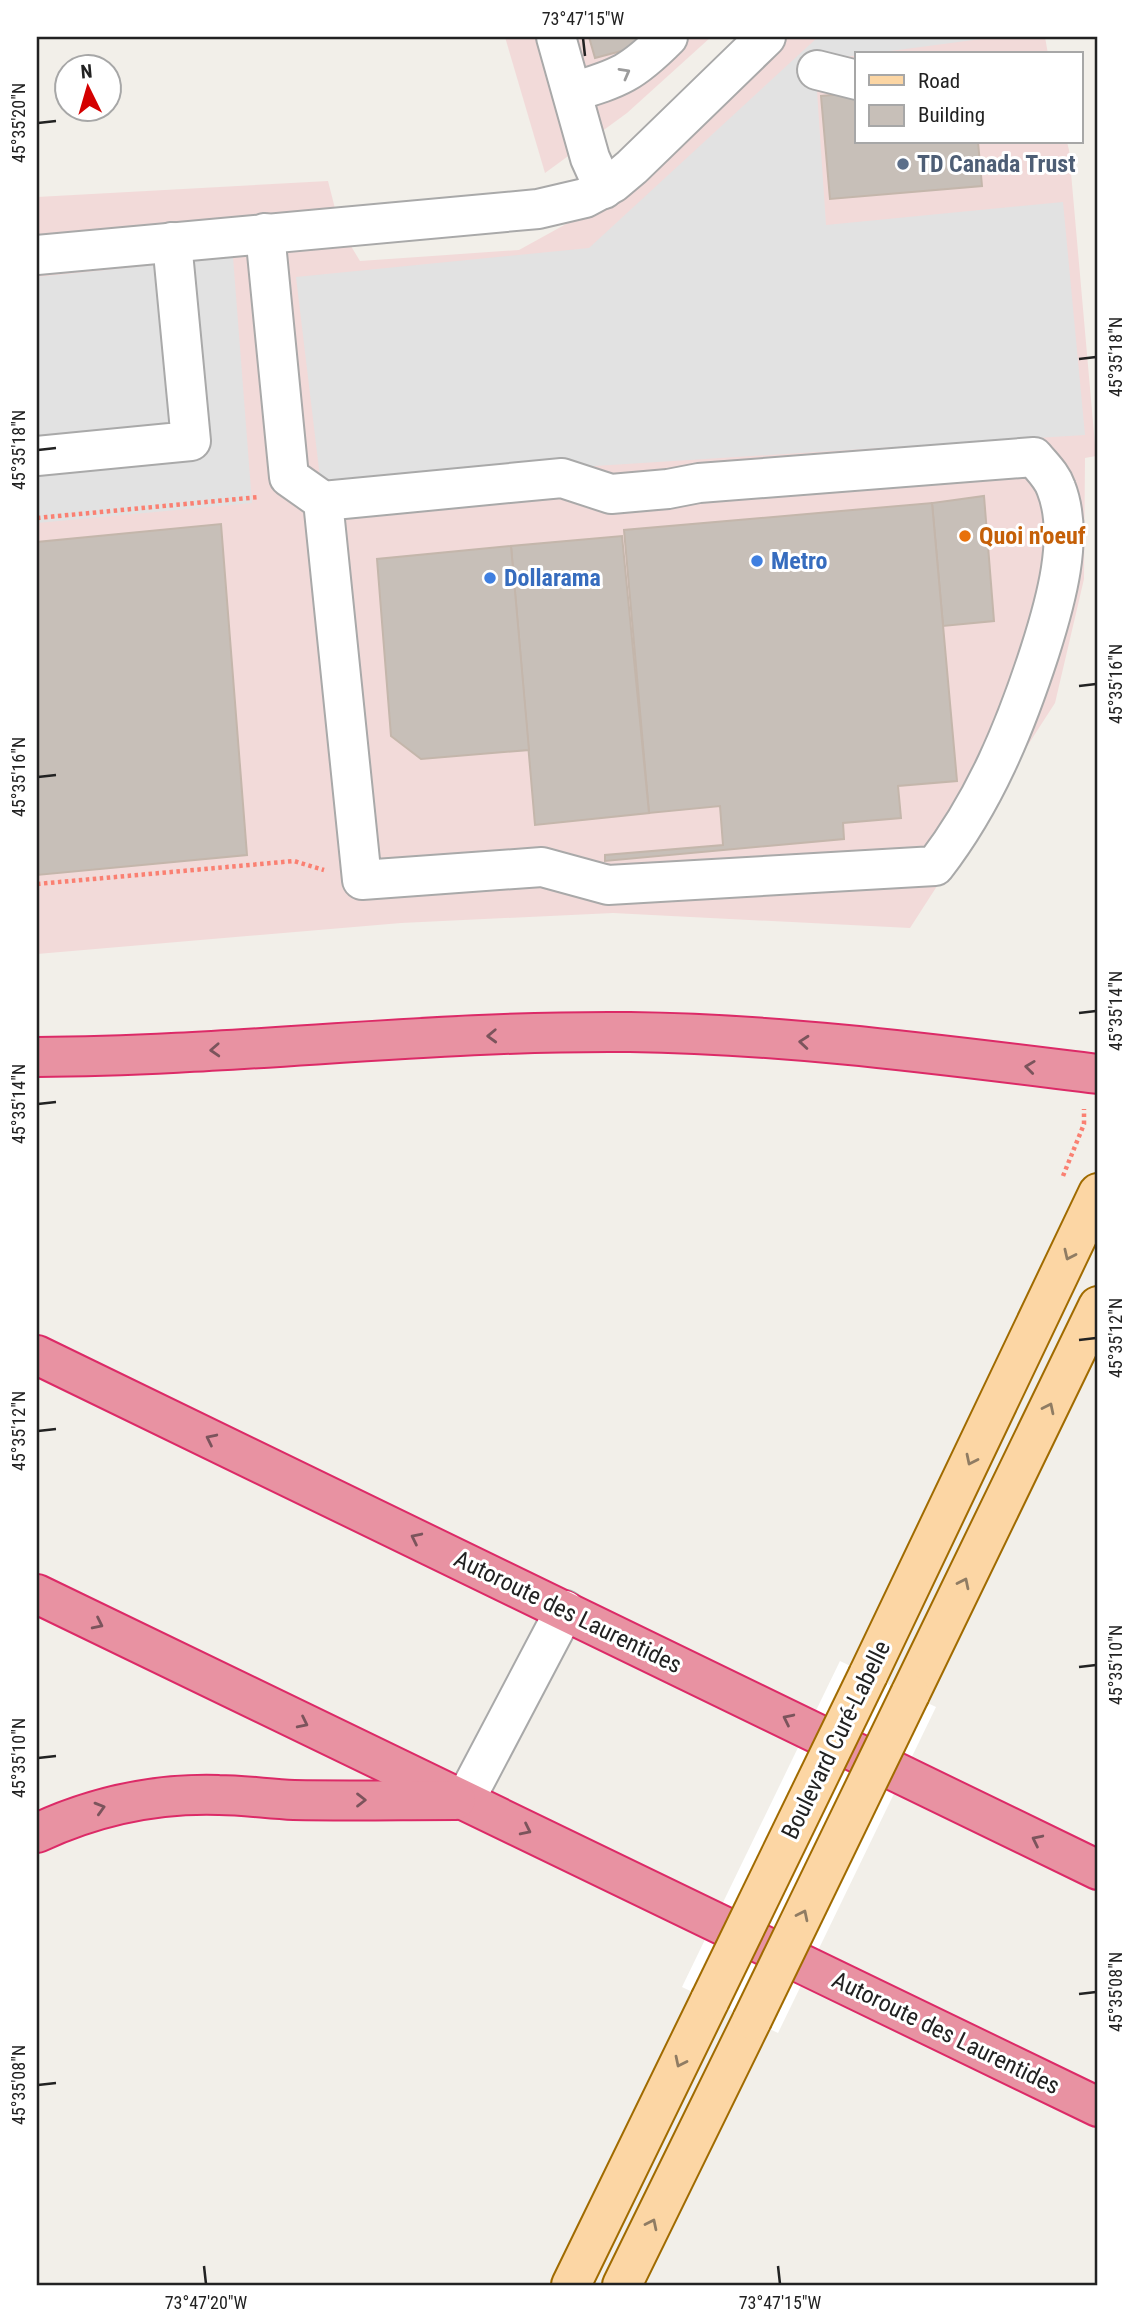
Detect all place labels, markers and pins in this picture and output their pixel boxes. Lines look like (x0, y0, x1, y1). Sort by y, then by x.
place label: TD Canada Trust (917, 150, 1076, 178)
marker: TD Canada Trust (895, 156, 911, 172)
place label: Quoi n'oeuf (979, 522, 1086, 550)
marker: Quoi n'oeuf (957, 528, 973, 544)
place label: Metro (771, 547, 828, 575)
marker: Metro (749, 553, 765, 569)
place label: Dollarama (504, 564, 601, 592)
marker: Dollarama (482, 570, 498, 586)

